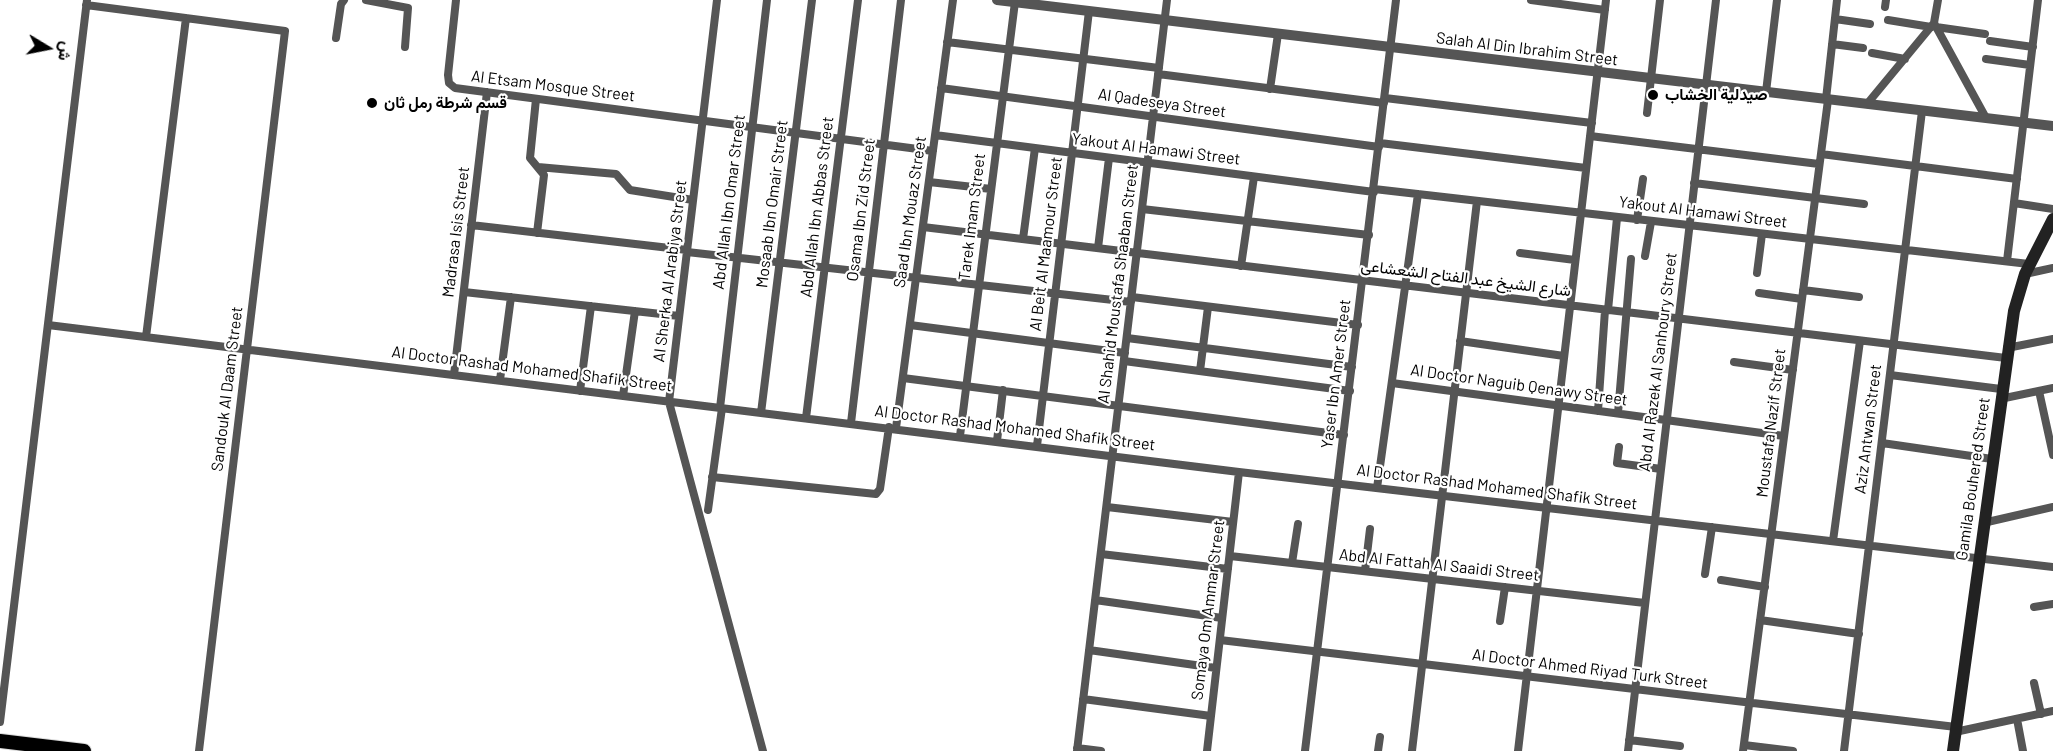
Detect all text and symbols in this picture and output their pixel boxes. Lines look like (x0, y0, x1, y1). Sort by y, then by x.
north arrow (18, 18, 78, 78)
street label: Salah Al Din Ibrahim Street (1435, 28, 1619, 70)
text: ش (55, 40, 77, 62)
street label: Al Etsam Mosque Street (470, 66, 636, 106)
street label: Al Qadeseya Street (1097, 84, 1227, 122)
place label: صيدلية الخشاب (1665, 85, 1767, 105)
marker: صيدلية الخشاب (1646, 88, 1660, 102)
place label: قسم شرطة رمل ثان (384, 93, 507, 113)
marker: قسم شرطة رمل ثان (365, 96, 379, 110)
street label: Abd Allah Ibn Omar Street (709, 113, 749, 291)
street label: Abd Allah Ibn Abbas Street (796, 116, 838, 298)
street label: Mosaab Ibn Omair Street (752, 119, 792, 289)
street label: Yakout Al Hamawi Street (1071, 129, 1241, 169)
street label: Saad Ibn Mouaz Street (890, 135, 930, 289)
street label: Osama Ibn Zid Street (843, 138, 879, 282)
street label: Tarek Imam Street (955, 152, 989, 282)
street label: Al Beit Al Maamour Street (1026, 156, 1066, 332)
street label: Al Shahid Moustafa Shaaban Street (1094, 163, 1142, 405)
street label: Madrasa Isis Street (438, 165, 474, 299)
street label: Al Sherka Al Arabiya Street (649, 179, 691, 363)
street label: Yakout Al Hamawi Street (1618, 192, 1788, 232)
street label: Abd Al Razek Al Sanhoury Street (1635, 251, 1681, 473)
street label: شارع الشيخ عبد الفتاح الشعشاعى (1360, 256, 1572, 300)
street label: Yaser Ibn Amer Street (1317, 298, 1355, 450)
street label: Sandouk Al Daam Street (207, 305, 247, 473)
street label: Al Doctor Rashad Mohamed Shafik Street (391, 342, 673, 396)
street label: Moustafa Nazif Street (1752, 347, 1790, 499)
street label: Al Doctor Naguib Qenawy Street (1409, 360, 1629, 410)
street label: Aziz Antwan Street (1851, 363, 1885, 495)
street label: Gamila Bouhered Street (1952, 396, 1994, 562)
street label: Al Doctor Rashad Mohamed Shafik Street (874, 401, 1156, 455)
street label: Al Doctor Rashad Mohamed Shafik Street (1356, 460, 1638, 514)
street label: Somaya Om Ammar Street (1187, 519, 1229, 701)
street label: Abd Al Fattah Al Saaidi Street (1338, 545, 1540, 585)
street label: Al Doctor Ahmed Riyad Turk Street (1471, 645, 1709, 693)

